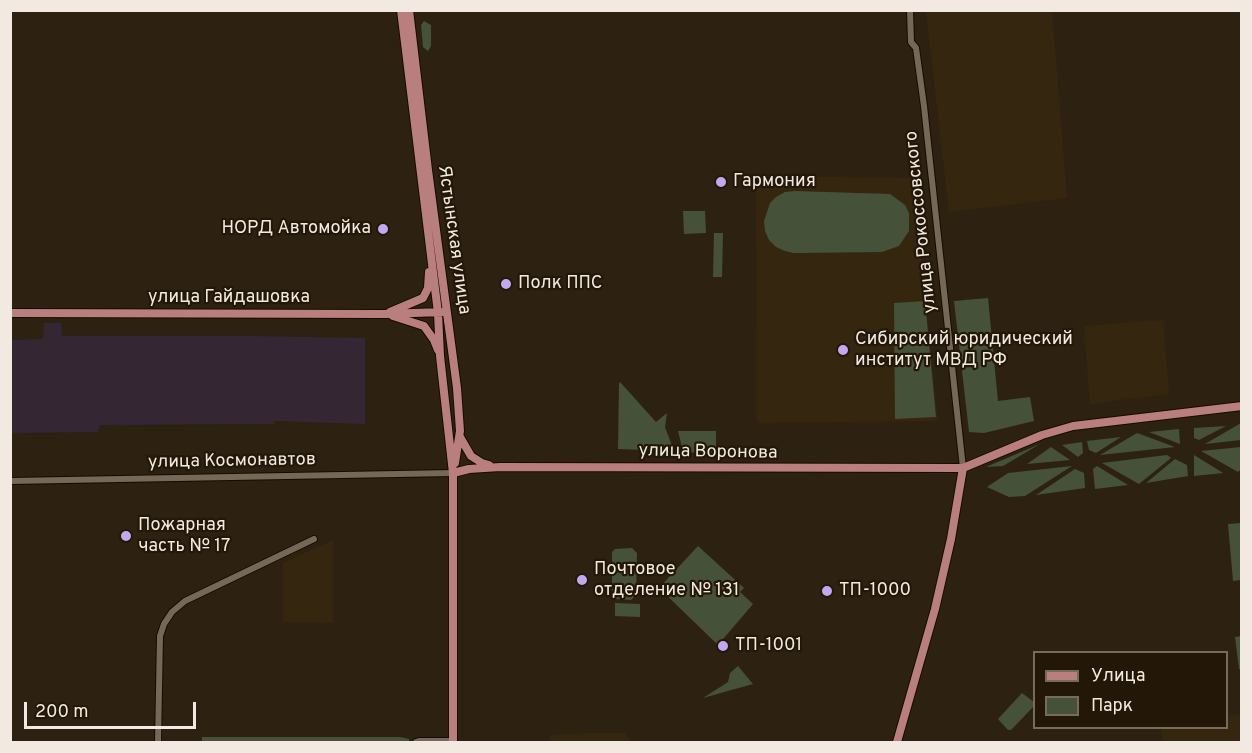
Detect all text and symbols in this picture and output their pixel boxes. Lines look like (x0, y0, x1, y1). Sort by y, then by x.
street label: улица Рокоссовского (902, 130, 942, 314)
street label: Ястынская улица (432, 164, 474, 316)
place label: Гармония (733, 171, 816, 193)
marker: Гармония (714, 175, 728, 189)
place label: НОРД Автомойка (221, 218, 371, 240)
marker: НОРД Автомойка (376, 222, 390, 236)
place label: Полк ППС (518, 273, 602, 295)
marker: Полк ППС (499, 277, 513, 291)
street label: улица Гайдашовка (148, 287, 310, 309)
place label: Сибирский юридический институт МВД РФ (855, 329, 1073, 372)
marker: Сибирский юридический институт МВД РФ (836, 343, 850, 357)
street label: улица Воронова (638, 441, 778, 465)
street label: улица Космонавтов (148, 450, 316, 474)
place label: Пожарная часть № 17 (138, 515, 230, 558)
marker: Пожарная часть № 17 (119, 529, 133, 543)
place label: Почтовое отделение № 131 (594, 559, 740, 602)
marker: Почтовое отделение № 131 (575, 573, 589, 587)
place label: ТП-1000 (839, 580, 911, 602)
marker: ТП-1000 (820, 584, 834, 598)
place label: ТП-1001 (735, 635, 802, 657)
marker: ТП-1001 (716, 639, 730, 653)
legend (1033, 651, 1228, 729)
text: Улица (1091, 665, 1145, 688)
scale bar (27, 690, 200, 728)
text: Парк (1091, 695, 1133, 718)
text: 200 m (35, 701, 88, 724)

